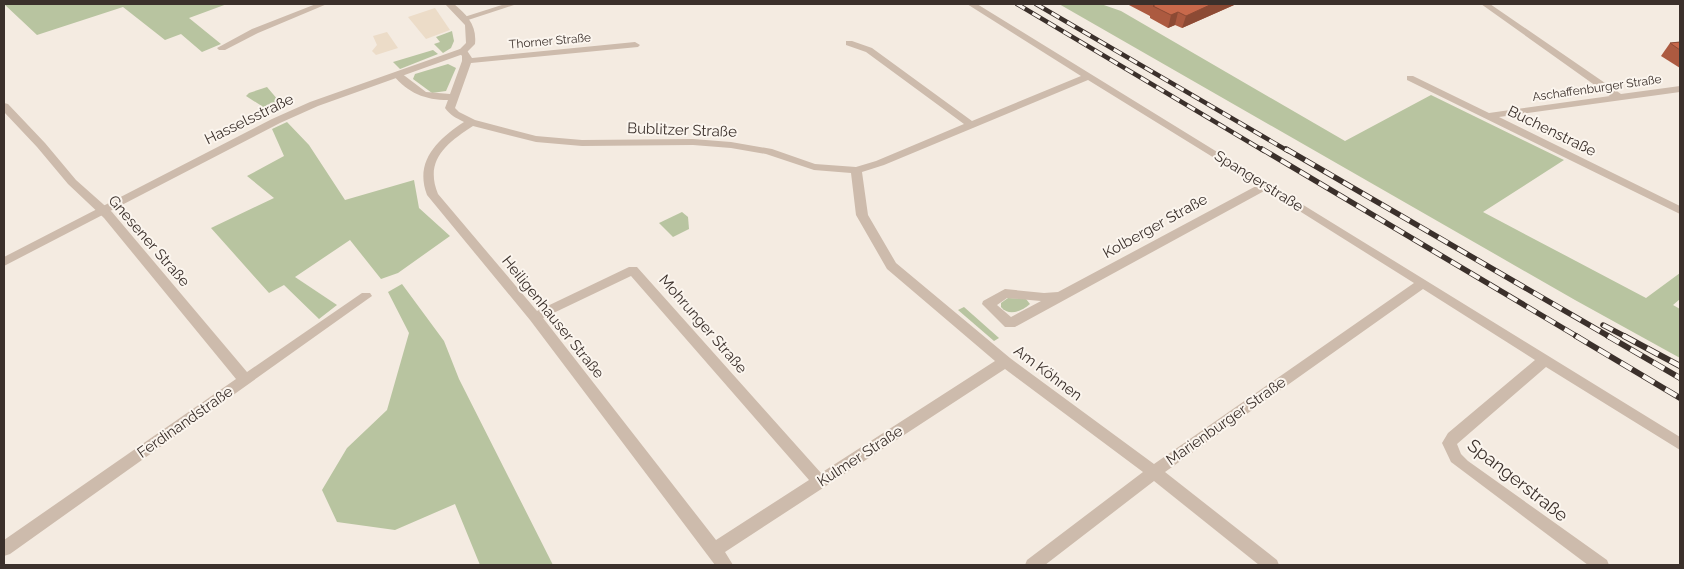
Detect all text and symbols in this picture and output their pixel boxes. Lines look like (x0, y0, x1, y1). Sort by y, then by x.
street label: Thorner Straße (508, 30, 592, 52)
street label: Aschaffenburger Straße (1531, 72, 1663, 104)
street label: Hasselsstraße (202, 90, 297, 148)
street label: Buchenstraße (1505, 102, 1599, 160)
street label: Bublitzer Straße (627, 119, 737, 141)
street label: Spangerstraße (1211, 147, 1307, 216)
street label: Kolberger Straße (1100, 190, 1211, 262)
street label: Gnesener Straße (104, 192, 194, 290)
street label: Heiligenhauser Straße (498, 252, 608, 382)
street label: Mohrunger Straße (655, 271, 751, 377)
street label: Am Köhnen (1010, 341, 1086, 405)
street label: Marienburger Straße (1163, 373, 1289, 469)
street label: Ferdinandstraße (134, 382, 236, 462)
street label: Kulmer Straße (814, 422, 906, 490)
street label: Spangerstraße (1464, 434, 1573, 526)

